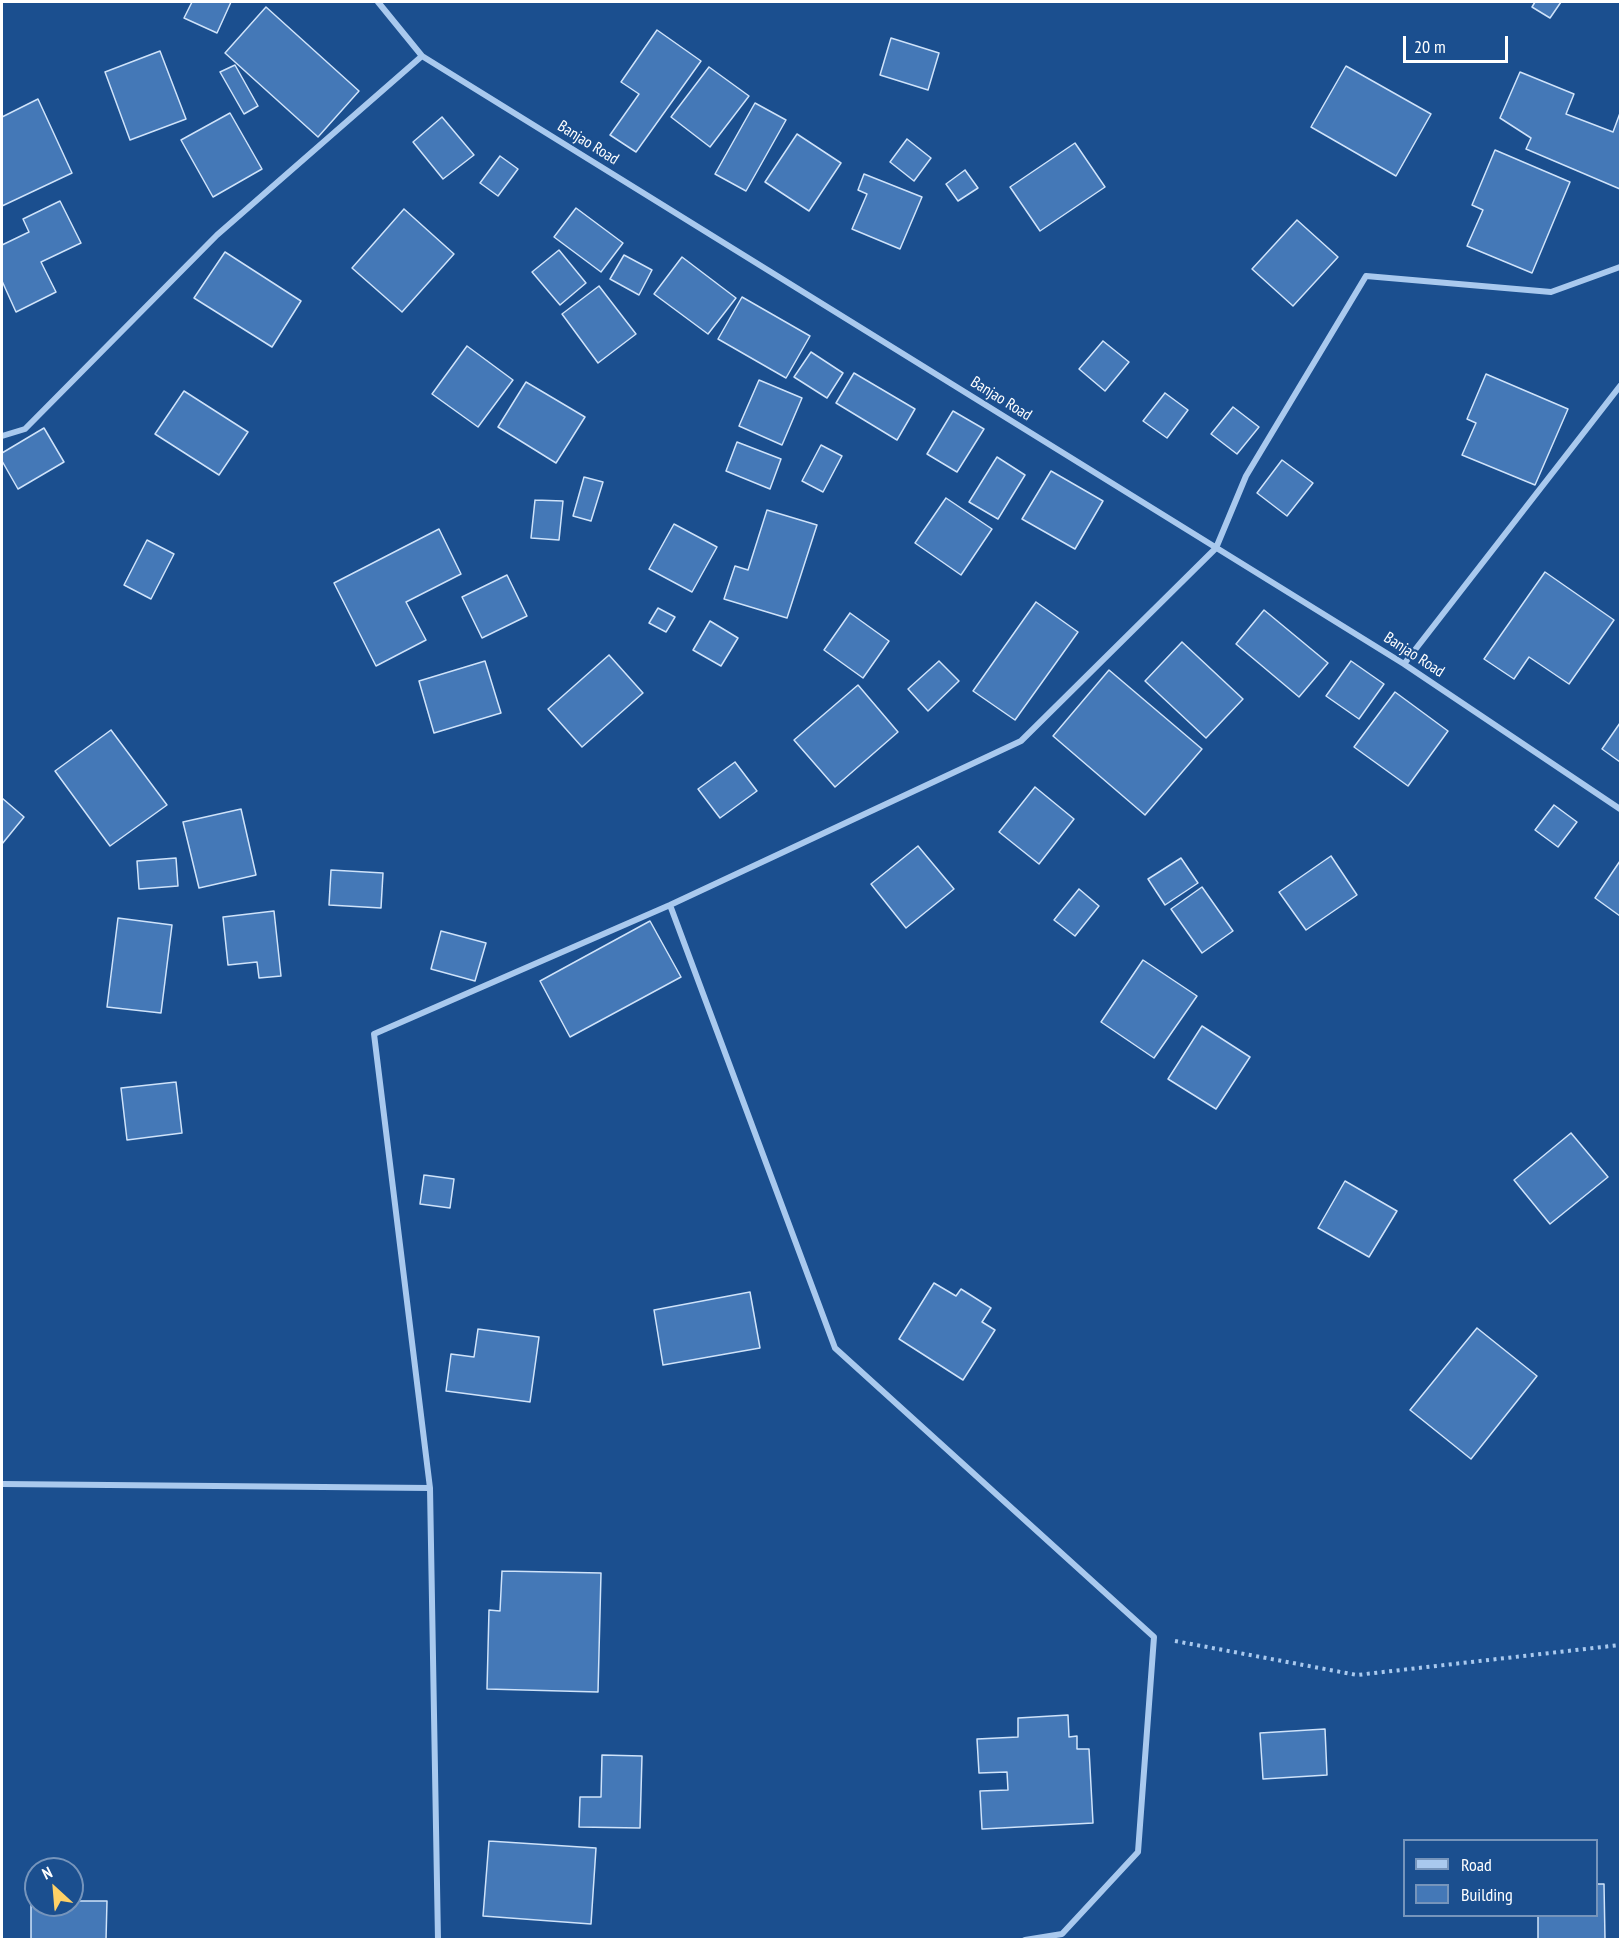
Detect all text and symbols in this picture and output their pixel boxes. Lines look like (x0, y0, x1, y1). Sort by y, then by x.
scale bar (1406, 24, 1511, 62)
text: 20 m (1414, 35, 1446, 58)
street label: Banjao Road (554, 117, 622, 169)
street label: Banjao Road (967, 373, 1035, 425)
street label: Banjao Road (1380, 628, 1448, 682)
legend (1403, 1839, 1598, 1917)
text: Road (1461, 1853, 1492, 1876)
north arrow (24, 1857, 84, 1917)
text: N (39, 1862, 55, 1884)
text: Building (1461, 1883, 1513, 1906)

